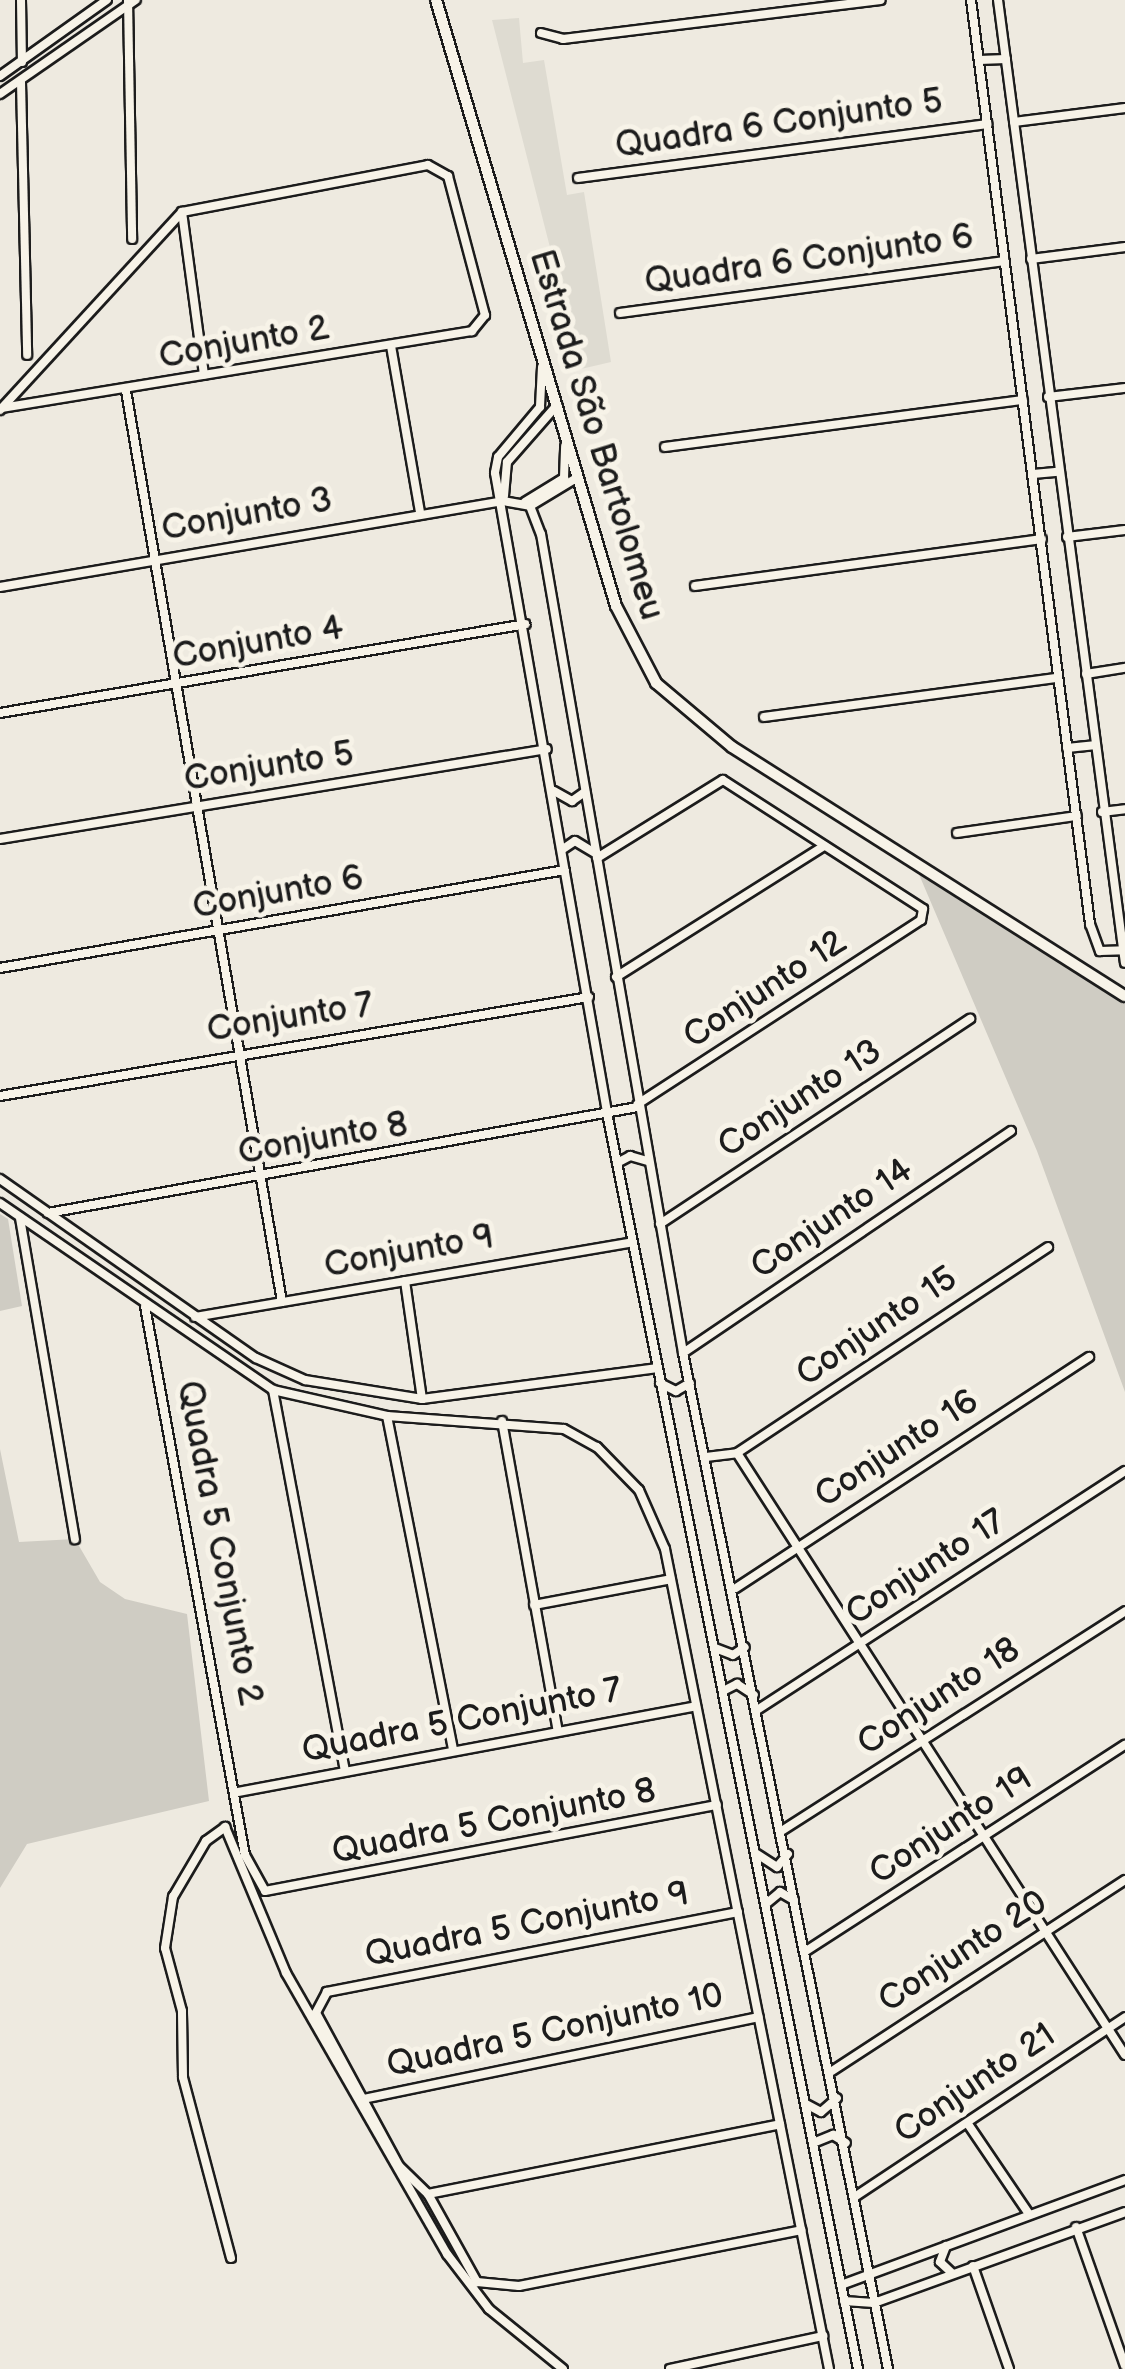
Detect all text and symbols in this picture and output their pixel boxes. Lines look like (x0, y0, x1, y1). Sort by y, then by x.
street label: Quadra 6 Conjunto 5 (613, 80, 945, 168)
street label: Quadra 6 Conjunto 6 (642, 216, 976, 304)
street label: Estrada São Bartolomeu (520, 244, 672, 626)
street label: Conjunto 2 (156, 307, 332, 379)
street label: Conjunto 3 (158, 479, 336, 551)
street label: Conjunto 4 (169, 607, 347, 679)
street label: Conjunto 5 (181, 733, 357, 801)
street label: Conjunto 6 (189, 857, 367, 929)
street label: Conjunto 12 (676, 922, 854, 1058)
street label: Conjunto 7 (204, 984, 376, 1052)
street label: Conjunto 13 (710, 1031, 890, 1167)
street label: Conjunto 8 (235, 1103, 411, 1175)
street label: Conjunto 14 (743, 1150, 921, 1288)
street label: Conjunto 9 (321, 1216, 497, 1288)
street label: Conjunto 15 (789, 1258, 965, 1396)
street label: Quadra 5 Conjunto 2 (167, 1377, 271, 1709)
street label: Conjunto 16 (808, 1381, 986, 1517)
street label: Conjunto 17 (838, 1501, 1014, 1635)
street label: Conjunto 18 (850, 1629, 1028, 1765)
street label: Quadra 5 Conjunto 7 (298, 1669, 626, 1773)
street label: Conjunto 19 (862, 1758, 1040, 1894)
street label: Quadra 5 Conjunto 8 (329, 1770, 659, 1874)
street label: Quadra 5 Conjunto 9 (362, 1873, 692, 1977)
street label: Conjunto 20 (871, 1882, 1055, 2022)
street label: Quadra 5 Conjunto 10 (383, 1975, 727, 2087)
street label: Conjunto 21 (887, 2015, 1063, 2153)

